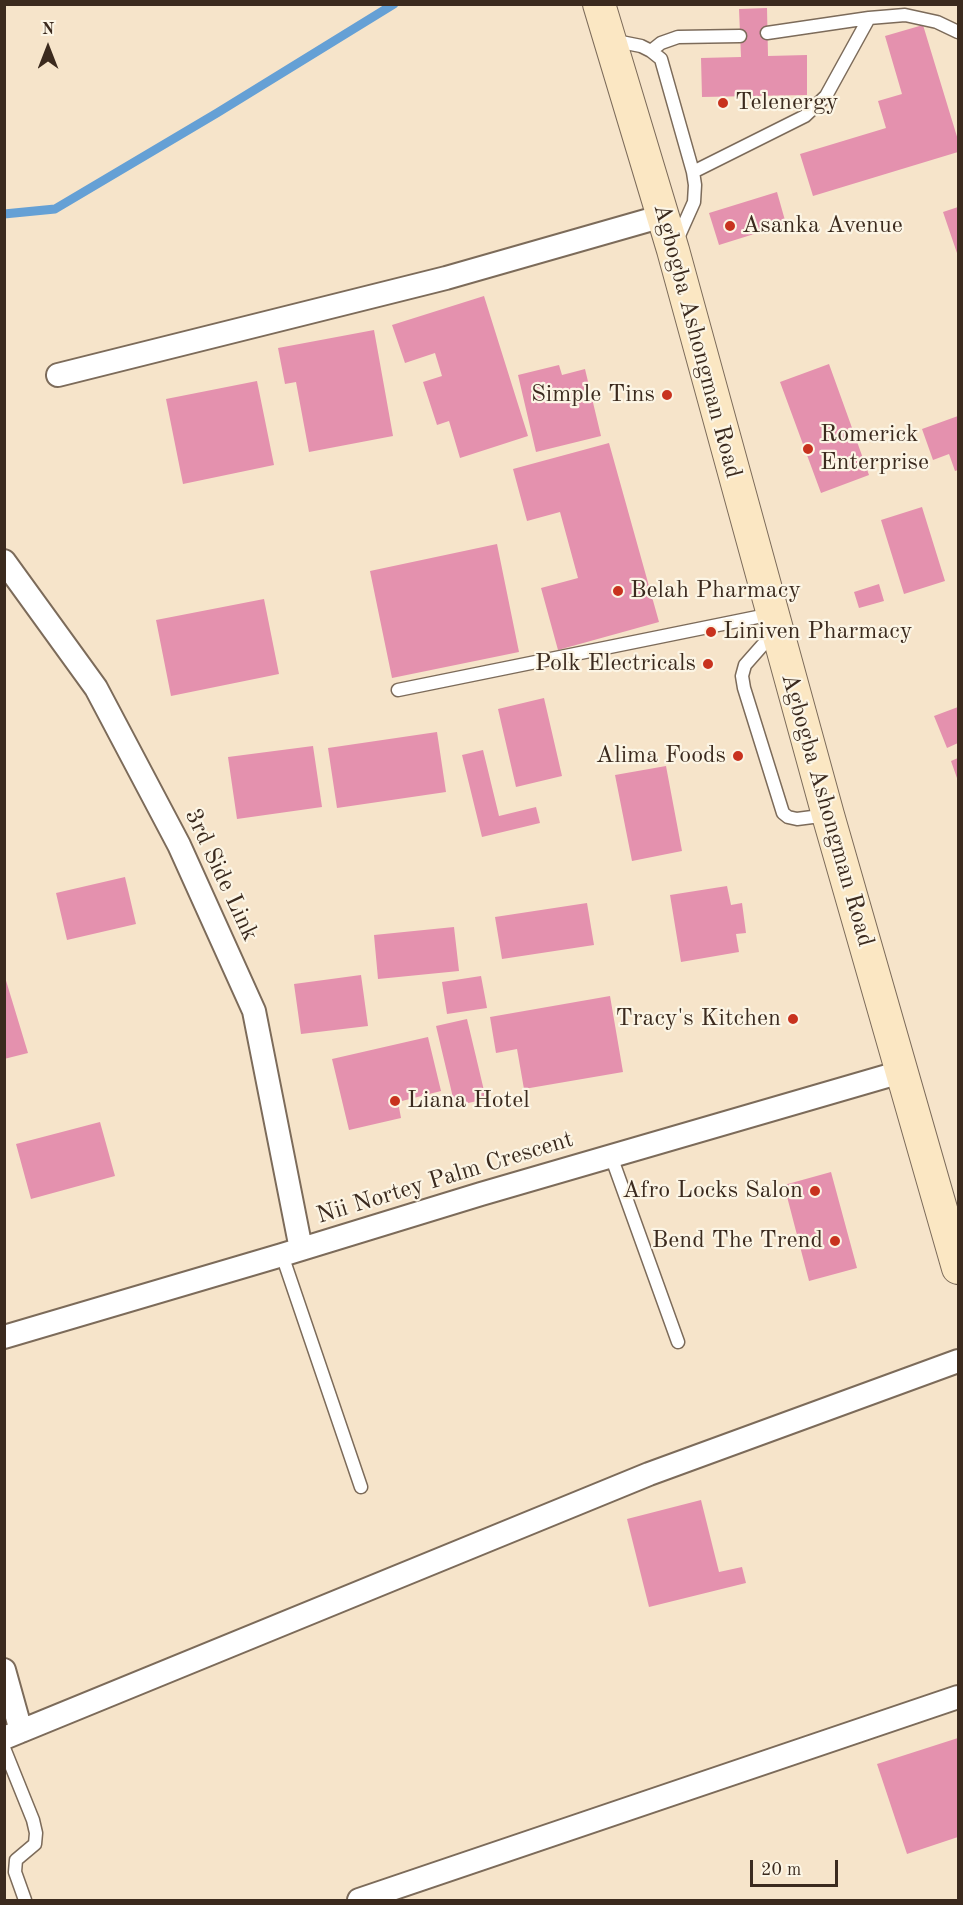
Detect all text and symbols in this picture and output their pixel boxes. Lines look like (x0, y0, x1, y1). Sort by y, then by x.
north arrow (18, 18, 78, 78)
text: N (42, 22, 54, 38)
place label: Telenergy (735, 89, 839, 117)
marker: Telenergy (716, 96, 730, 110)
street label: Agbogba Ashongman Road (646, 201, 748, 481)
place label: Asanka Avenue (742, 212, 903, 240)
marker: Asanka Avenue (723, 219, 737, 233)
place label: Simple Tins (531, 381, 655, 409)
marker: Simple Tins (660, 388, 674, 402)
place label: Romerick Enterprise (820, 421, 929, 477)
marker: Romerick Enterprise (801, 442, 815, 456)
place label: Belah Pharmacy (630, 577, 801, 605)
marker: Belah Pharmacy (611, 584, 625, 598)
place label: Liniven Pharmacy (723, 618, 912, 646)
marker: Liniven Pharmacy (704, 625, 718, 639)
place label: Polk Electricals (535, 650, 696, 678)
marker: Polk Electricals (701, 657, 715, 671)
street label: Agbogba Ashongman Road (774, 670, 880, 950)
place label: Alima Foods (596, 742, 726, 770)
marker: Alima Foods (731, 749, 745, 763)
street label: 3rd Side Link (178, 804, 264, 946)
place label: Tracy's Kitchen (616, 1005, 781, 1033)
marker: Tracy's Kitchen (786, 1012, 800, 1026)
place label: Liana Hotel (407, 1087, 530, 1115)
marker: Liana Hotel (388, 1094, 402, 1108)
street label: Nii Nortey Palm Crescent (313, 1125, 577, 1231)
place label: Afro Locks Salon (622, 1177, 803, 1205)
marker: Afro Locks Salon (808, 1184, 822, 1198)
place label: Bend The Trend (652, 1227, 823, 1255)
marker: Bend The Trend (828, 1234, 842, 1248)
scale bar (753, 1848, 842, 1886)
text: 20 m (761, 1861, 801, 1879)

